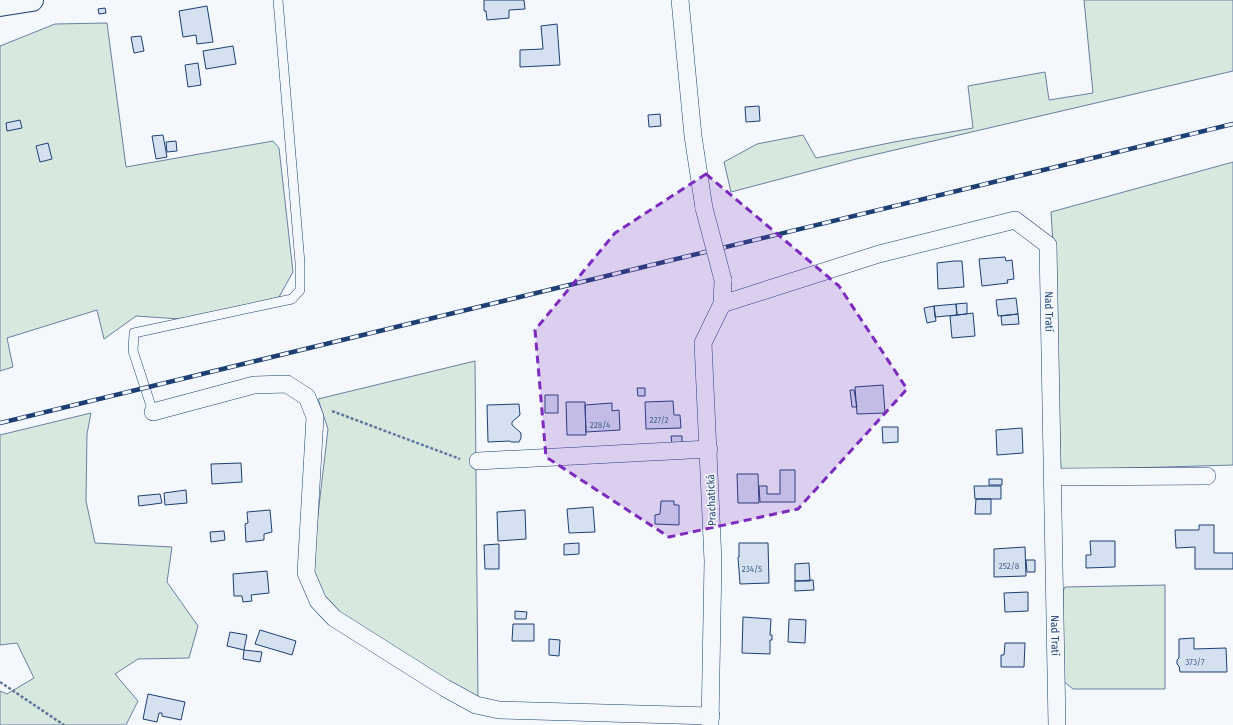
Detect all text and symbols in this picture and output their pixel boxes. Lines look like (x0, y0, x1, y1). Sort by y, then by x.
street label: Nad Tratí (1042, 291, 1056, 332)
house number: 227/2 (650, 415, 669, 425)
house number: 228/4 (590, 420, 611, 430)
street label: Prachatická (704, 474, 719, 526)
house number: 252/8 (999, 561, 1020, 571)
house number: 234/5 (742, 564, 762, 574)
street label: Nad Tratí (1048, 615, 1062, 656)
house number: 373/7 (1185, 657, 1205, 667)

